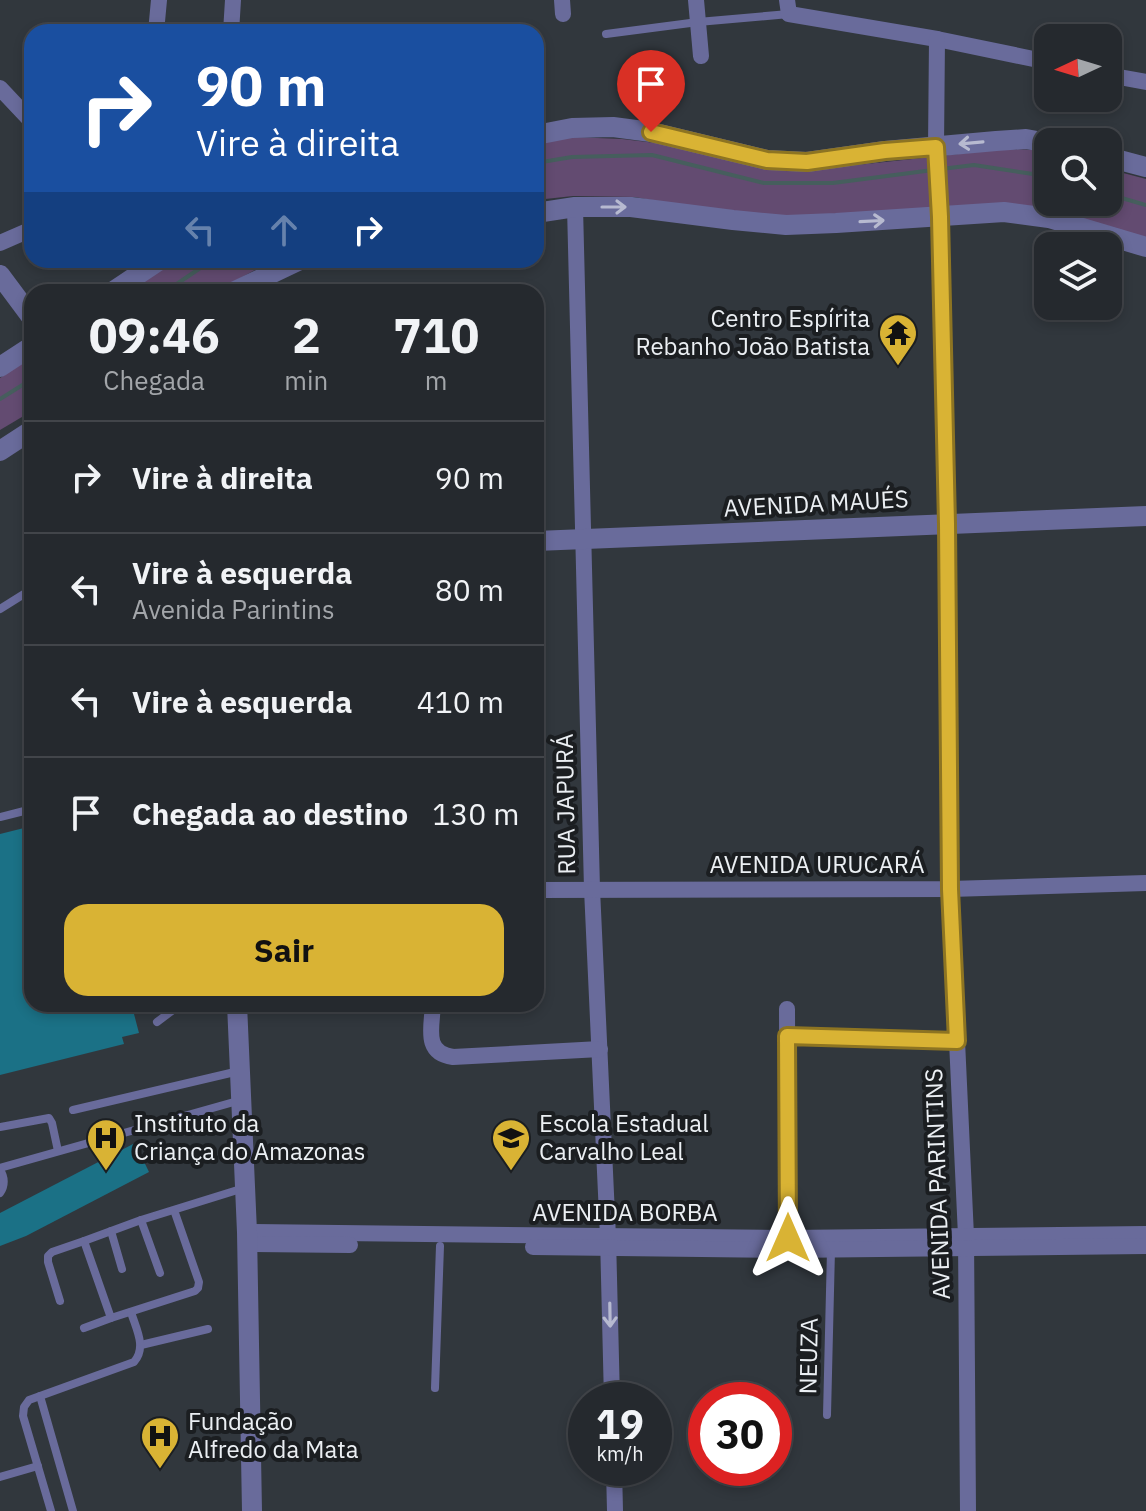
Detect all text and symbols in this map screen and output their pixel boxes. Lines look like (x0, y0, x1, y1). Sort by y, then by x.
north arrow (1034, 24, 1122, 112)
map controls (1034, 24, 1122, 320)
text: 90 m (196, 49, 326, 121)
pin (617, 50, 685, 132)
icon: right (64, 56, 168, 160)
icon: arrive (629, 62, 673, 106)
text: Vire à direita (196, 119, 399, 166)
button: search (1034, 128, 1122, 216)
one-way arrow (958, 136, 984, 151)
one-way arrow (600, 199, 627, 215)
icon: left (178, 208, 222, 252)
icon: ahead (262, 208, 306, 252)
icon: right (346, 208, 390, 252)
one-way arrow (858, 213, 885, 228)
button: layers (1034, 232, 1122, 320)
place label: Centro Espírita Rebanho João Batista (635, 302, 870, 362)
text: 09:46 (89, 304, 220, 366)
text: 2 (292, 304, 321, 366)
text: 710 (393, 304, 479, 366)
temple icon: Centro Espírita Rebanho João Batista (877, 312, 919, 367)
text: Chegada (103, 363, 205, 397)
text: min (284, 363, 328, 397)
text: m (425, 363, 447, 397)
icon: right (64, 455, 108, 499)
text: Vire à direita (132, 458, 313, 497)
text: 90 m (435, 458, 504, 497)
street label: AVENIDA MAUÉS (723, 482, 909, 524)
text: Vire à esquerda (132, 553, 352, 592)
icon: left (64, 567, 108, 611)
text: 80 m (435, 570, 504, 609)
text: Avenida Parintins (132, 592, 335, 626)
icon: left (64, 679, 108, 723)
text: Vire à esquerda (132, 682, 352, 721)
text: 410 m (417, 682, 504, 721)
street label: RUA JAPURÁ (548, 733, 582, 875)
icon: arrive (64, 791, 108, 835)
text: Chegada ao destino (132, 794, 408, 833)
text: 130 m (432, 794, 519, 833)
street label: AVENIDA URUCARÁ (709, 848, 925, 880)
button: Sair (64, 904, 504, 996)
street label: AVENIDA PARINTINS (917, 1068, 957, 1300)
place label: Instituto da Criança do Amazonas (134, 1107, 365, 1167)
place label: Escola Estadual Carvalho Leal (539, 1107, 709, 1167)
hospital icon: Instituto da Criança do Amazonas (85, 1117, 127, 1172)
school or university icon: Escola Estadual Carvalho Leal (490, 1117, 532, 1172)
street label: AVENIDA BORBA (532, 1196, 718, 1228)
position arrow (746, 1196, 830, 1280)
one-way arrow (602, 1301, 618, 1328)
street label: NEUZA (791, 1317, 825, 1395)
speed limit sign: 30 (688, 1382, 792, 1486)
text: 19 (596, 1398, 644, 1450)
place label: Fundação Alfredo da Mata (188, 1405, 359, 1465)
hospital icon: Fundação Alfredo da Mata (139, 1415, 181, 1470)
text: km/h (596, 1440, 644, 1467)

